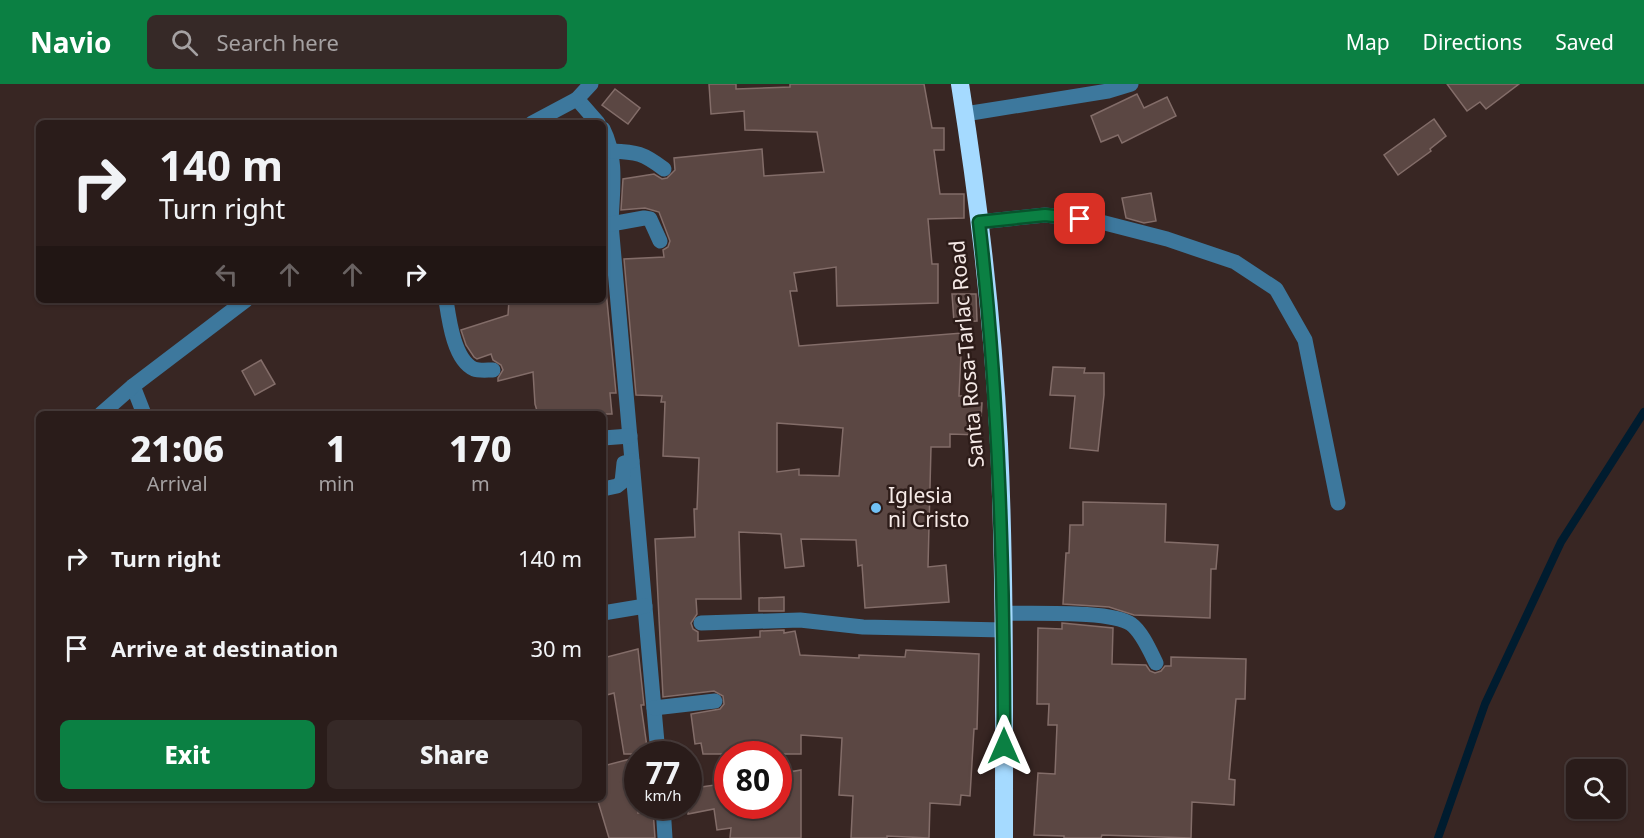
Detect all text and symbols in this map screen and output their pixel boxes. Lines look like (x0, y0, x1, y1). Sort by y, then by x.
search box (147, 15, 567, 69)
text: Navio (30, 23, 111, 61)
icon: search (168, 26, 201, 59)
text: Search here (216, 27, 339, 57)
text: Map (1346, 28, 1390, 56)
text: Directions (1423, 28, 1522, 56)
text: Saved (1555, 28, 1614, 56)
text: 140 m (159, 136, 283, 193)
icon: right (60, 144, 138, 222)
text: Turn right (159, 190, 285, 227)
pin (1054, 193, 1105, 244)
icon: arrive (1063, 202, 1096, 235)
street label: Santa Rosa-Tarlac Road (942, 239, 990, 469)
icon: left (210, 258, 243, 291)
icon: ahead (273, 258, 306, 291)
icon: ahead (336, 258, 369, 291)
icon: right (399, 258, 432, 291)
text: 21:06 (130, 424, 224, 473)
text: 1 (326, 424, 347, 473)
text: 170 (449, 424, 512, 473)
text: Arrival (147, 470, 208, 497)
text: min (318, 470, 355, 497)
text: m (471, 470, 490, 497)
place label: Iglesia ni Cristo (888, 481, 970, 533)
marker: Iglesia ni Cristo (869, 501, 883, 515)
icon: right (60, 542, 93, 575)
text: Turn right (111, 543, 221, 573)
text: 140 m (518, 543, 582, 573)
icon: arrive (60, 632, 93, 665)
text: Arrive at destination (111, 633, 338, 663)
text: 30 m (531, 633, 582, 663)
position arrow (972, 714, 1036, 778)
button: Exit (60, 720, 315, 789)
button: Share (327, 720, 582, 789)
speed limit sign: 80 (714, 741, 792, 819)
text: 77 (646, 752, 680, 793)
map controls (1566, 759, 1626, 819)
button: search (1566, 759, 1626, 819)
text: km/h (645, 785, 681, 805)

